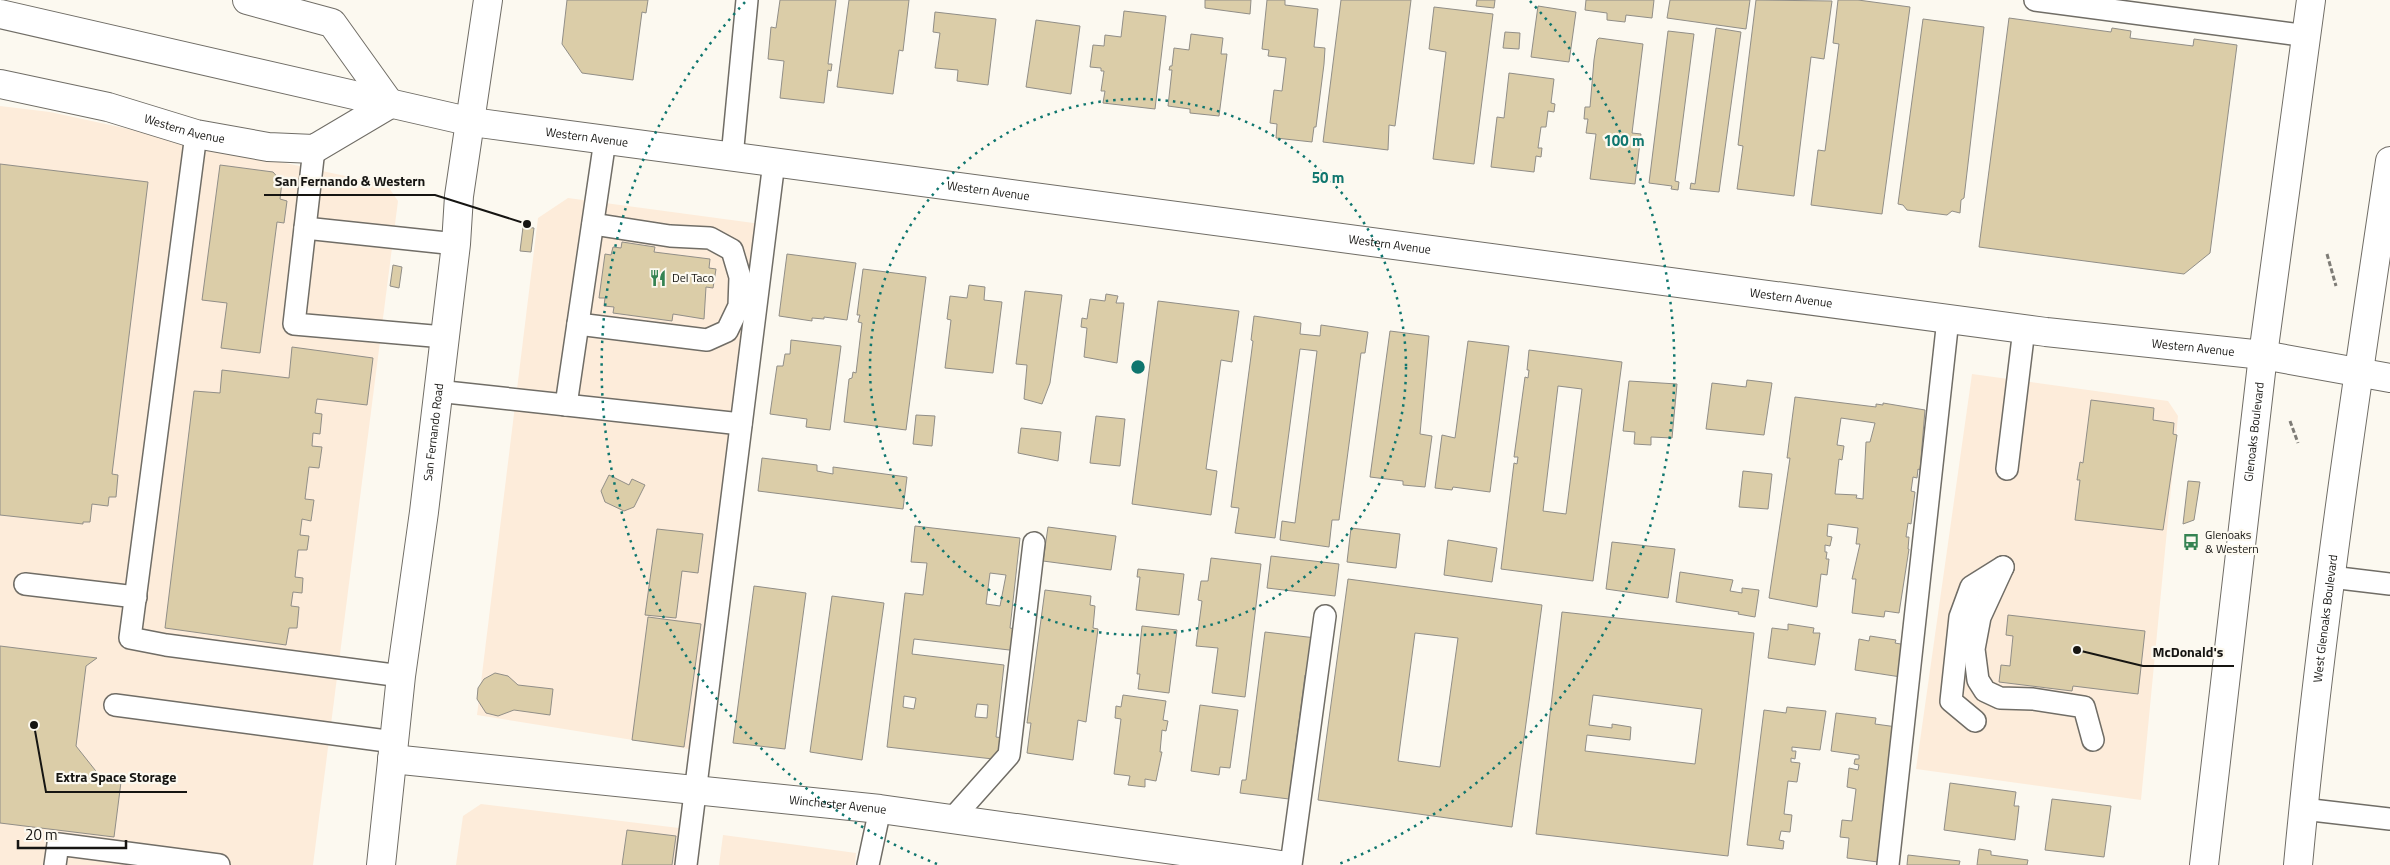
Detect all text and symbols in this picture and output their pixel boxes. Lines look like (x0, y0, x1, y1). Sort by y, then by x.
street label: Western Avenue (142, 109, 226, 148)
street label: Western Avenue (544, 122, 629, 152)
text: 100 m (1603, 129, 1645, 152)
callout: San Fernando & Western (264, 166, 435, 195)
text: 50 m (1312, 166, 1344, 189)
text: San Fernando & Western (275, 170, 425, 191)
street label: Western Avenue (946, 175, 1031, 205)
street label: Western Avenue (1347, 229, 1432, 259)
restaurant icon: Del Taco (648, 268, 668, 288)
place label: Del Taco (672, 268, 714, 287)
street label: Western Avenue (1749, 283, 1834, 312)
street label: Western Avenue (2151, 333, 2235, 361)
centre of rings (1129, 358, 1147, 376)
street label: Glenoaks Boulevard (2238, 381, 2269, 483)
street label: San Fernando Road (418, 382, 448, 482)
place label: Glenoaks & Western (2205, 525, 2259, 558)
bus stop icon: Glenoaks & Western (2181, 532, 2201, 552)
street label: West Glenoaks Boulevard (2307, 553, 2342, 684)
callout: McDonald's (2143, 637, 2234, 666)
text: McDonald's (2153, 641, 2224, 662)
callout: Extra Space Storage (46, 763, 187, 792)
text: Extra Space Storage (56, 766, 176, 787)
street label: Winchester Avenue (788, 790, 888, 819)
scale bar (18, 818, 125, 850)
text: 20 m (25, 823, 58, 846)

